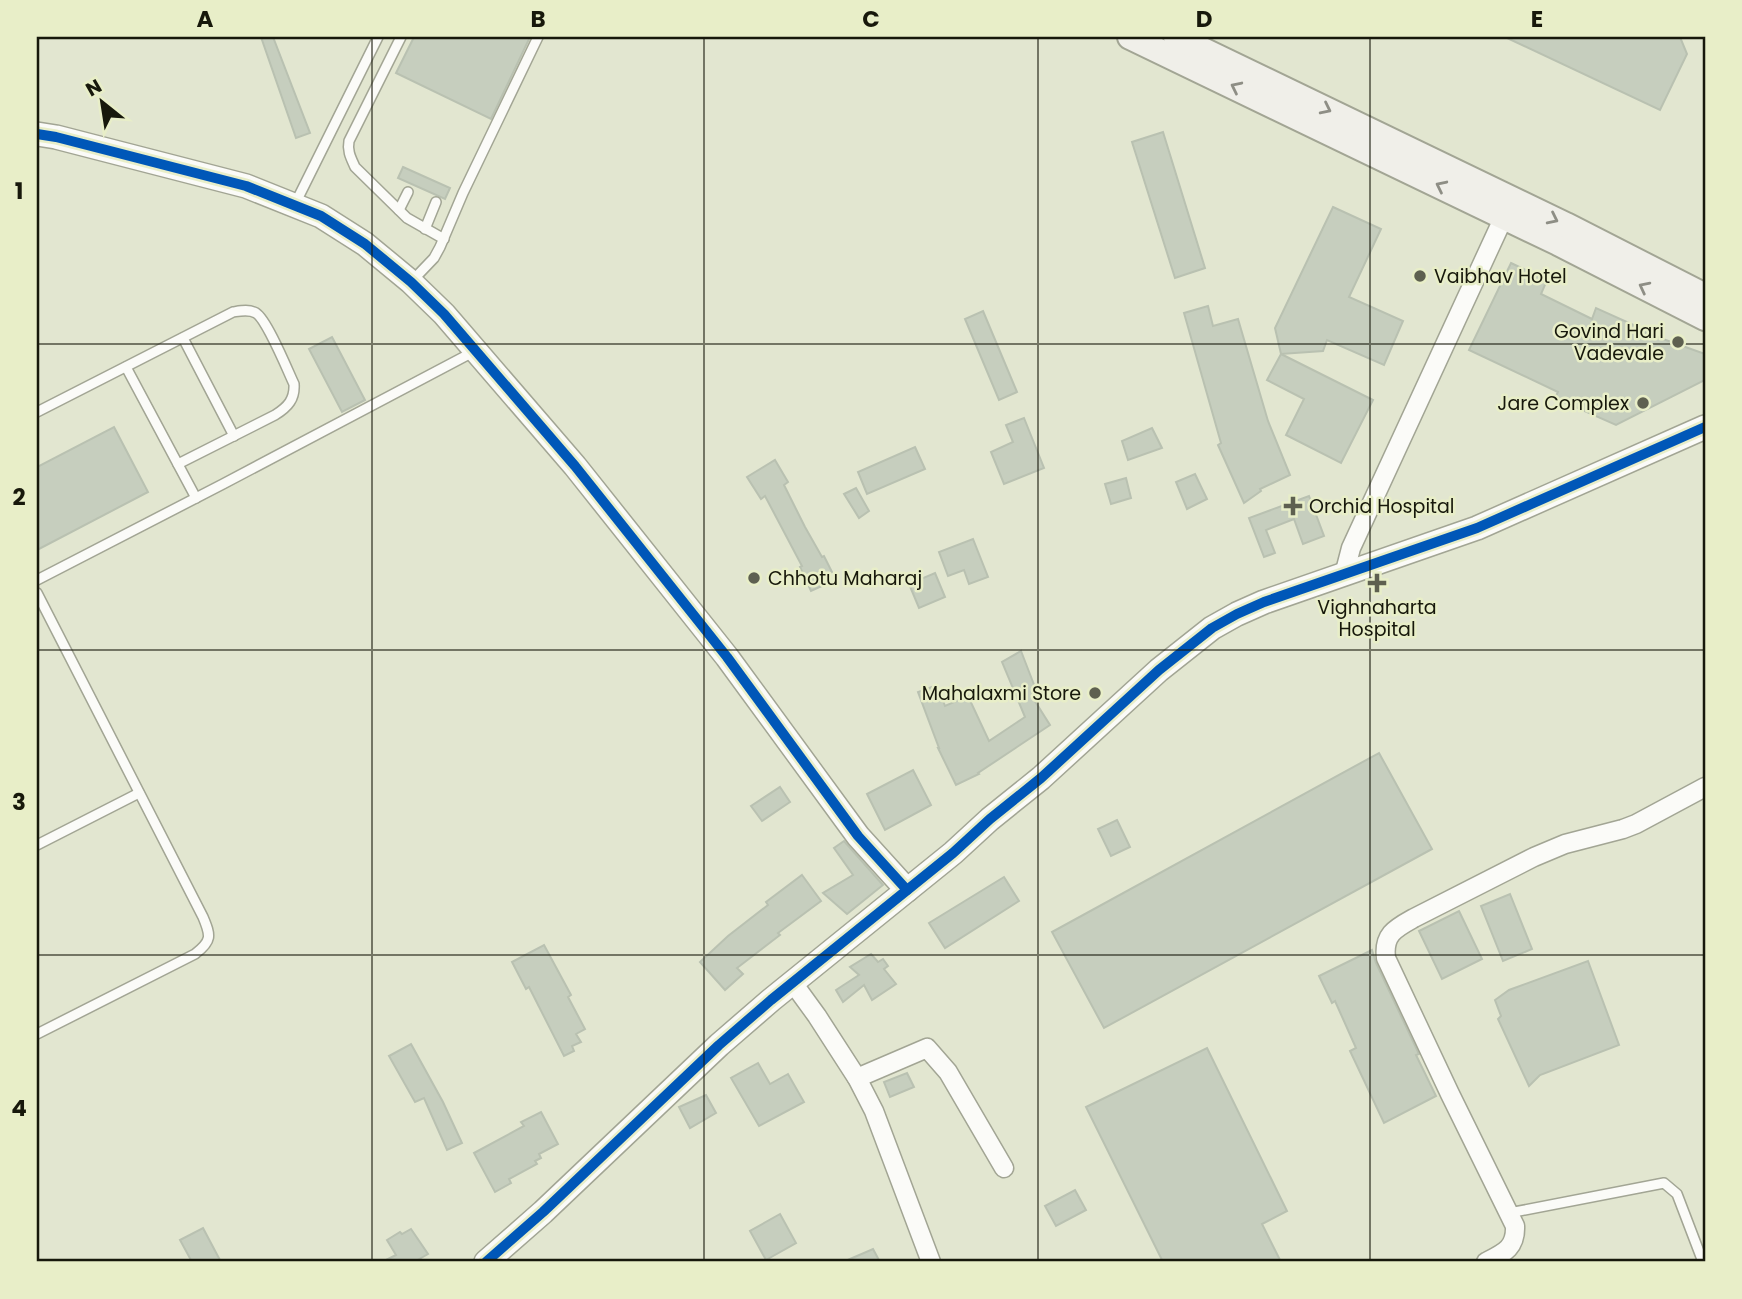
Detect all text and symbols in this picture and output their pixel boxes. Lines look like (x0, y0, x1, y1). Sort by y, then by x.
text: A (197, 3, 214, 35)
text: B (530, 3, 546, 35)
text: C (862, 3, 880, 35)
text: D (1196, 3, 1212, 35)
text: E (1531, 3, 1543, 35)
north arrow (66, 66, 136, 136)
text: N (81, 72, 107, 103)
one-way arrow (1231, 81, 1243, 95)
one-way arrow (1319, 100, 1331, 114)
text: 1 (15, 175, 23, 207)
one-way arrow (1436, 181, 1448, 195)
one-way arrow (1546, 210, 1558, 224)
place label: Vaibhav Hotel (1434, 263, 1567, 290)
marker: Vaibhav Hotel (1412, 268, 1428, 284)
one-way arrow (1639, 282, 1651, 296)
place label: Govind Hari Vadevale (1554, 318, 1664, 367)
marker: Govind Hari Vadevale (1670, 334, 1686, 350)
place label: Jare Complex (1497, 390, 1629, 417)
marker: Jare Complex (1635, 395, 1651, 411)
text: 2 (12, 481, 26, 513)
place label: Orchid Hospital (1309, 493, 1454, 520)
marker: Orchid Hospital (1283, 496, 1303, 516)
place label: Chhotu Maharaj (768, 565, 922, 592)
marker: Chhotu Maharaj (746, 570, 762, 586)
marker: Vighnaharta Hospital (1367, 573, 1387, 593)
place label: Vighnaharta Hospital (1317, 594, 1437, 643)
place label: Mahalaxmi Store (922, 680, 1081, 707)
marker: Mahalaxmi Store (1087, 685, 1103, 701)
text: 3 (12, 786, 26, 818)
text: 4 (11, 1092, 27, 1124)

